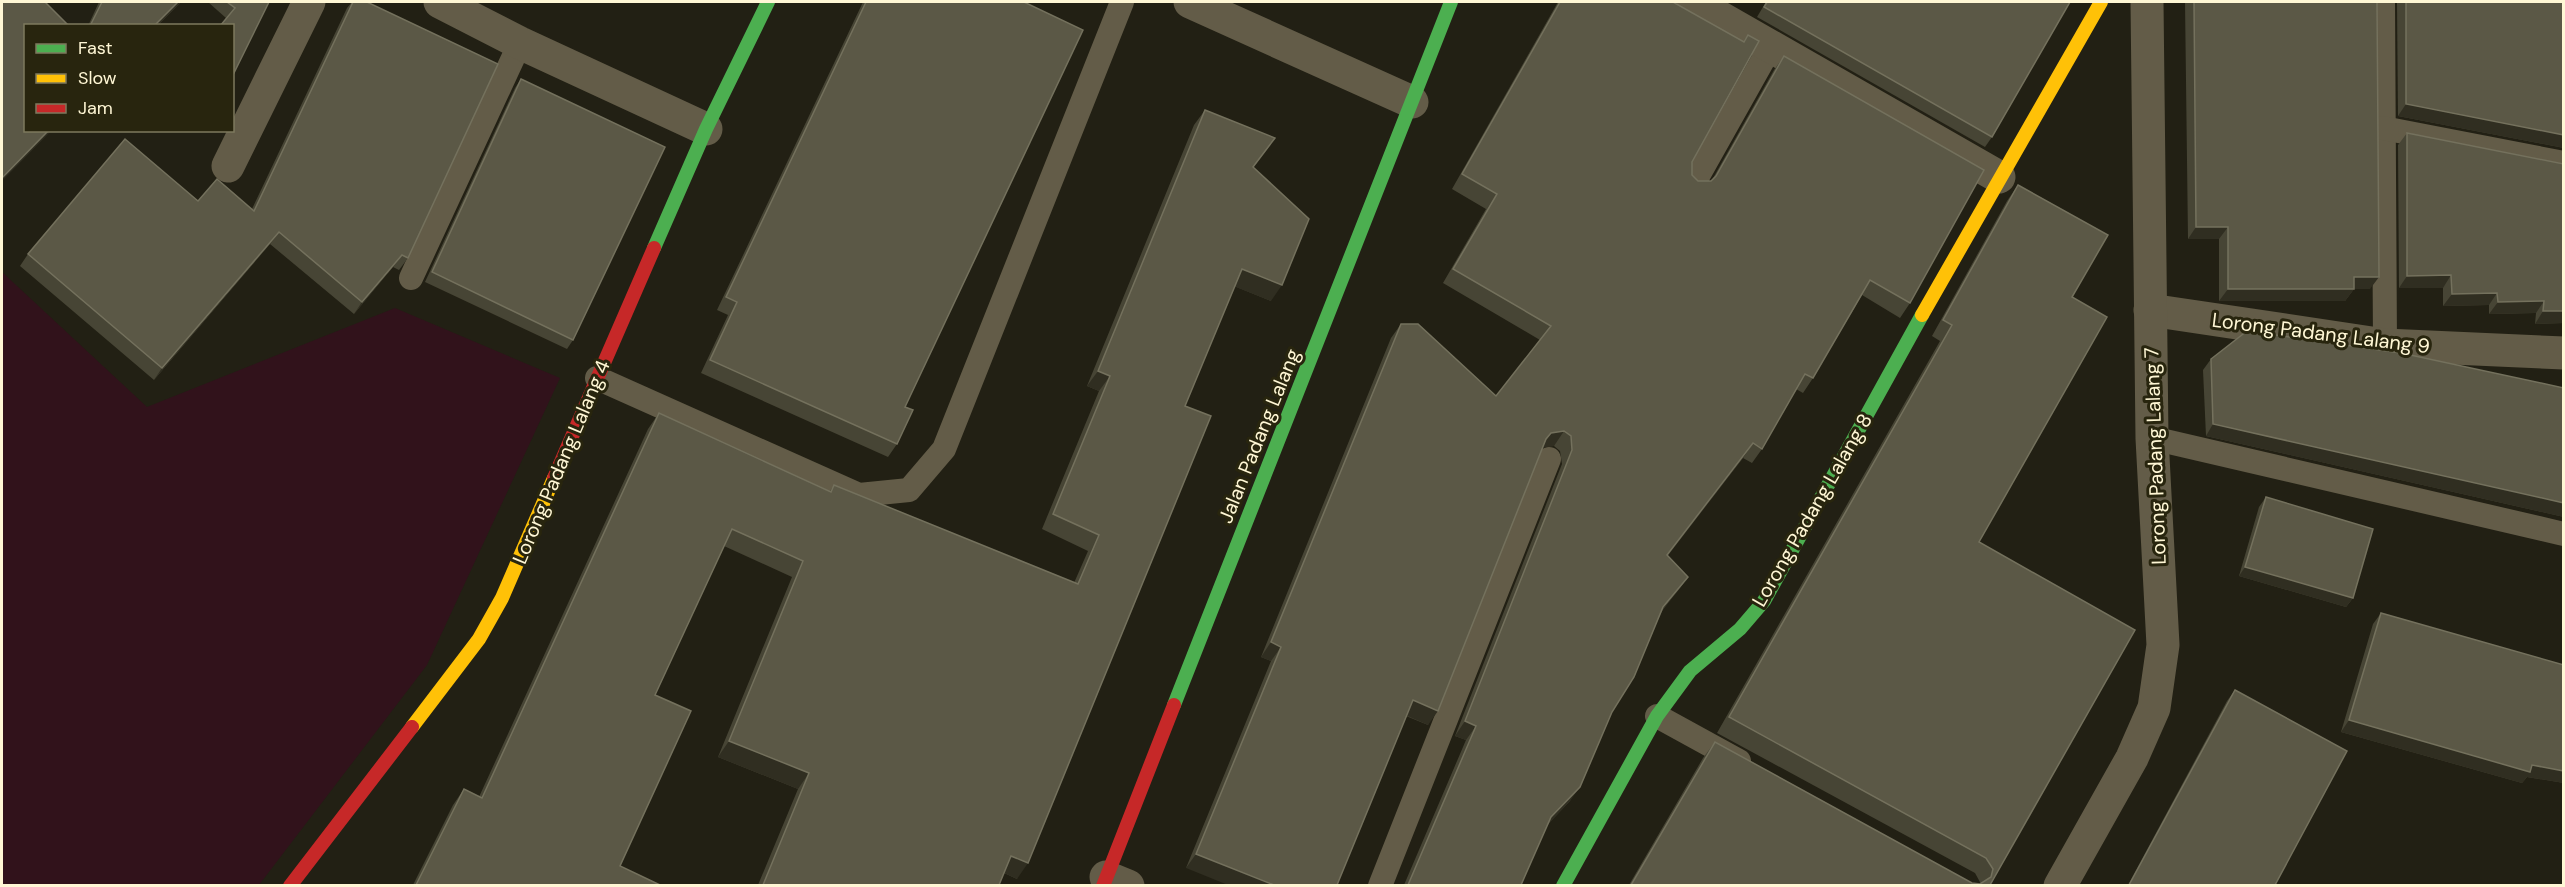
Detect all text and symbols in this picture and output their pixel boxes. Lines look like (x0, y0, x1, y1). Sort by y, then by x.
legend (24, 24, 234, 132)
text: Fast (78, 36, 113, 60)
text: Slow (78, 66, 117, 90)
text: Jam (78, 96, 113, 120)
street label: Lorong Padang Lalang 9 (2210, 307, 2432, 359)
street label: Jalan Padang Lalang (1212, 345, 1306, 527)
street label: Lorong Padang Lalang 7 (2138, 347, 2172, 565)
street label: Lorong Padang Lalang 4 (506, 356, 616, 568)
street label: Lorong Padang Lalang 8 (1746, 409, 1878, 611)

